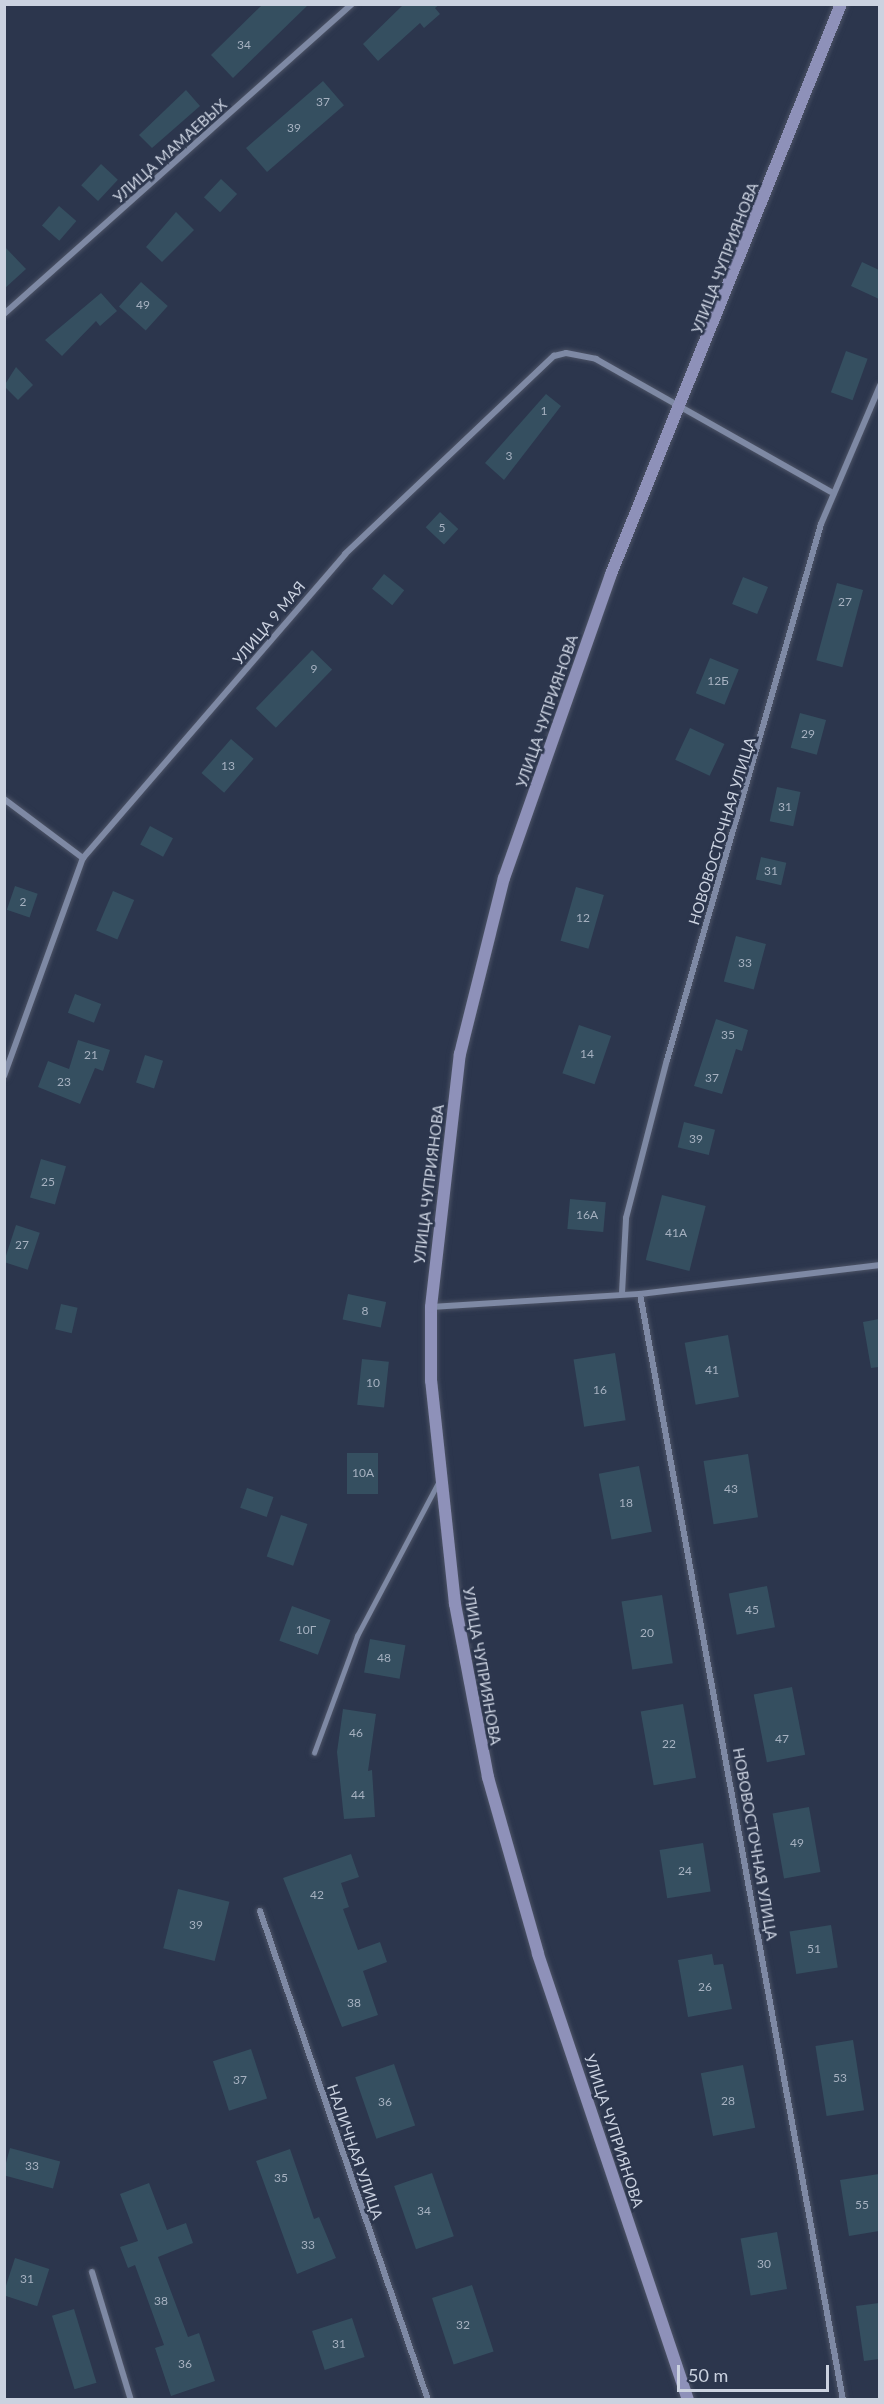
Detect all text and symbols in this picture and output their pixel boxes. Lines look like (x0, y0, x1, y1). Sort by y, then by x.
house number: 34 (237, 38, 251, 52)
street label: УЛИЦА МАМАЕВЫХ (110, 95, 230, 207)
house number: 37 (316, 95, 330, 109)
house number: 39 (287, 121, 301, 135)
street label: УЛИЦА ЧУПРИЯНОВА (688, 180, 762, 336)
house number: 49 (136, 298, 150, 312)
house number: 1 (541, 404, 547, 418)
house number: 3 (506, 449, 512, 463)
house number: 5 (439, 521, 445, 535)
street label: УЛИЦА 9 МАЯ (229, 578, 309, 668)
house number: 27 (838, 595, 852, 609)
street label: УЛИЦА ЧУПРИЯНОВА (512, 632, 582, 790)
house number: 9 (311, 662, 317, 676)
house number: 12Б (707, 674, 729, 688)
house number: 29 (801, 727, 815, 741)
street label: НОВОВОСТОЧНАЯ УЛИЦА (685, 735, 759, 927)
house number: 13 (221, 759, 235, 773)
house number: 31 (778, 800, 792, 814)
house number: 31 (764, 864, 778, 878)
house number: 2 (20, 895, 26, 909)
house number: 12 (576, 911, 590, 925)
house number: 33 (738, 956, 752, 970)
house number: 35 (721, 1028, 735, 1042)
house number: 14 (580, 1047, 594, 1061)
house number: 21 (84, 1048, 98, 1062)
house number: 37 (705, 1071, 719, 1085)
house number: 23 (57, 1075, 71, 1089)
street label: УЛИЦА ЧУПРИЯНОВА (410, 1103, 448, 1265)
house number: 39 (689, 1132, 703, 1146)
house number: 25 (41, 1175, 55, 1189)
house number: 16А (576, 1208, 598, 1222)
house number: 41А (665, 1226, 687, 1240)
house number: 27 (15, 1238, 29, 1252)
house number: 8 (362, 1304, 368, 1318)
house number: 41 (705, 1363, 719, 1377)
house number: 10 (366, 1376, 380, 1390)
house number: 16 (593, 1383, 607, 1397)
house number: 10А (352, 1466, 374, 1480)
house number: 43 (724, 1482, 738, 1496)
house number: 18 (619, 1496, 633, 1510)
street label: УЛИЦА ЧУПРИЯНОВА (459, 1585, 505, 1747)
house number: 45 (745, 1603, 759, 1617)
house number: 10Г (296, 1623, 316, 1637)
house number: 20 (640, 1626, 654, 1640)
house number: 48 (377, 1651, 391, 1665)
house number: 46 (349, 1726, 363, 1740)
house number: 47 (775, 1732, 789, 1746)
house number: 22 (662, 1737, 676, 1751)
street label: НОВОВОСТОЧНАЯ УЛИЦА (729, 1746, 781, 1942)
house number: 44 (351, 1788, 365, 1802)
house number: 49 (790, 1836, 804, 1850)
house number: 24 (678, 1864, 692, 1878)
house number: 42 (310, 1888, 324, 1902)
house number: 39 (189, 1918, 203, 1932)
house number: 51 (807, 1942, 821, 1956)
house number: 26 (698, 1980, 712, 1994)
house number: 38 (347, 1996, 361, 2010)
street label: УЛИЦА ЧУПРИЯНОВА (581, 2052, 647, 2210)
house number: 53 (833, 2071, 847, 2085)
house number: 37 (233, 2073, 247, 2087)
street label: НАЛИЧНАЯ УЛИЦА (323, 2082, 387, 2222)
house number: 28 (721, 2094, 735, 2108)
house number: 36 (378, 2095, 392, 2109)
house number: 33 (25, 2159, 39, 2173)
house number: 35 (274, 2171, 288, 2185)
house number: 55 (855, 2198, 869, 2212)
house number: 34 (417, 2204, 431, 2218)
house number: 33 (301, 2238, 315, 2252)
house number: 30 (757, 2257, 771, 2271)
house number: 31 (20, 2272, 34, 2286)
house number: 38 (154, 2294, 168, 2308)
house number: 32 (456, 2318, 470, 2332)
house number: 31 (332, 2337, 346, 2351)
scale bar (680, 2353, 832, 2391)
house number: 36 (178, 2357, 192, 2371)
text: 50 m (688, 2364, 728, 2386)

